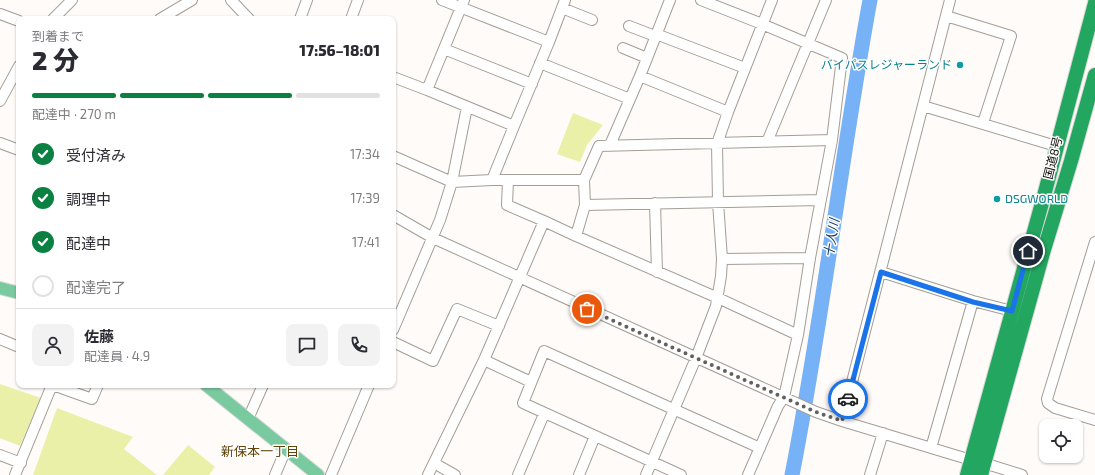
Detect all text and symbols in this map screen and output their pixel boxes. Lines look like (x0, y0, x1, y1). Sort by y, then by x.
text: 到着まで (32, 28, 84, 44)
text: 17:56–18:01 (299, 41, 380, 59)
text: 2 分 (32, 44, 79, 75)
place label: バイパスレジャーランド (821, 57, 952, 71)
marker: バイパスレジャーランド (955, 60, 965, 70)
text: 配達中 · 270 m (32, 106, 116, 122)
street label: 国道8号 (1040, 135, 1064, 180)
icon: check (32, 143, 54, 165)
text: 受付済み (66, 146, 126, 164)
text: 17:34 (350, 146, 380, 162)
icon: check (32, 187, 54, 209)
text: 調理中 (66, 190, 111, 208)
text: 17:39 (350, 190, 380, 206)
place label: DSGWORLD (1005, 191, 1068, 205)
marker: DSGWORLD (992, 194, 1002, 204)
water label: 十人川 (820, 216, 842, 259)
icon: check (32, 231, 54, 253)
text: 配達中 (66, 234, 111, 252)
text: 17:41 (352, 234, 380, 250)
pin (1011, 234, 1045, 268)
icon: home (1017, 240, 1039, 262)
text: 配達完了 (66, 278, 126, 296)
pin (570, 292, 604, 326)
icon: bag (576, 298, 598, 320)
button: person (32, 324, 74, 366)
button: chat (286, 324, 328, 366)
button: phone (338, 324, 380, 366)
text: 佐藤 (84, 327, 114, 345)
text: 配達員 · 4.9 (84, 348, 150, 364)
courier (828, 379, 868, 419)
icon: car (837, 388, 859, 410)
map controls (1039, 419, 1083, 463)
button: locate (1039, 419, 1083, 463)
district label: 新保本一丁目 (221, 443, 299, 459)

